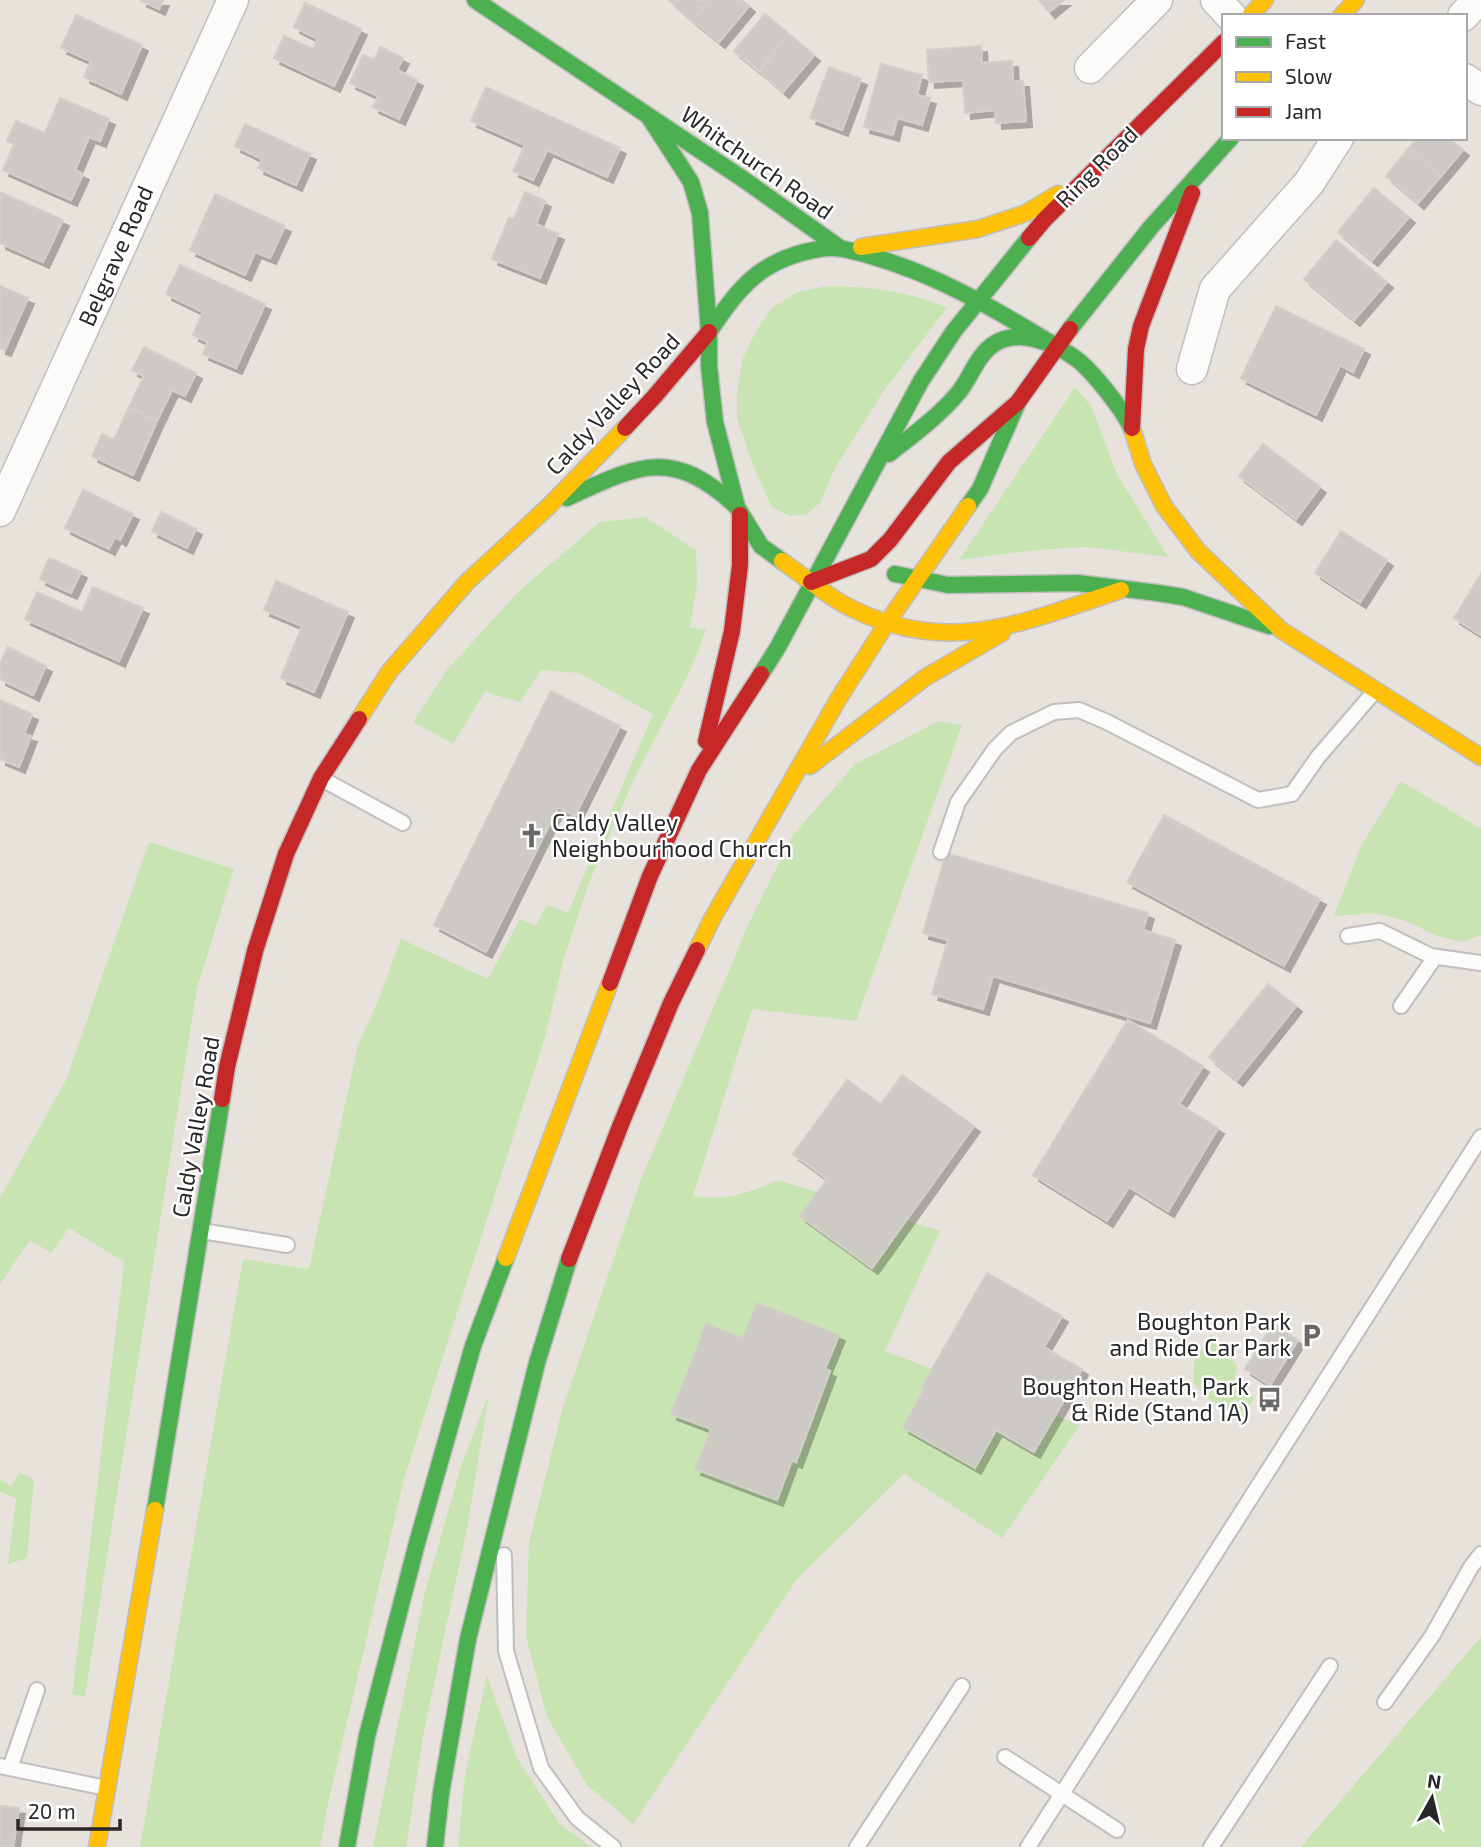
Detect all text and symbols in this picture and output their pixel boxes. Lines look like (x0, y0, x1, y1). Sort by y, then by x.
legend (1222, 14, 1467, 140)
text: Fast (1285, 28, 1326, 53)
text: Slow (1285, 63, 1332, 88)
text: Jam (1285, 98, 1322, 123)
street label: Whitchurch Road (676, 99, 839, 225)
street label: Ring Road (1050, 120, 1143, 213)
street label: Belgrave Road (72, 181, 159, 330)
street label: Caldy Valley Road (539, 327, 685, 480)
place label: Caldy Valley Neighbourhood Church (552, 808, 792, 862)
church icon: Caldy Valley Neighbourhood Church (518, 822, 546, 850)
street label: Caldy Valley Road (165, 1034, 225, 1220)
place label: Boughton Park and Ride Car Park (1109, 1307, 1291, 1361)
parking icon: Boughton Park and Ride Car Park (1297, 1321, 1325, 1349)
place label: Boughton Heath, Park & Ride (Stand 1A) (1022, 1372, 1249, 1426)
bus stop icon: Boughton Heath, Park & Ride (Stand 1A) (1255, 1386, 1283, 1414)
north arrow (1397, 1763, 1467, 1833)
text: N (1426, 1768, 1443, 1793)
scale bar (18, 1787, 119, 1831)
text: 20 m (28, 1798, 76, 1823)

